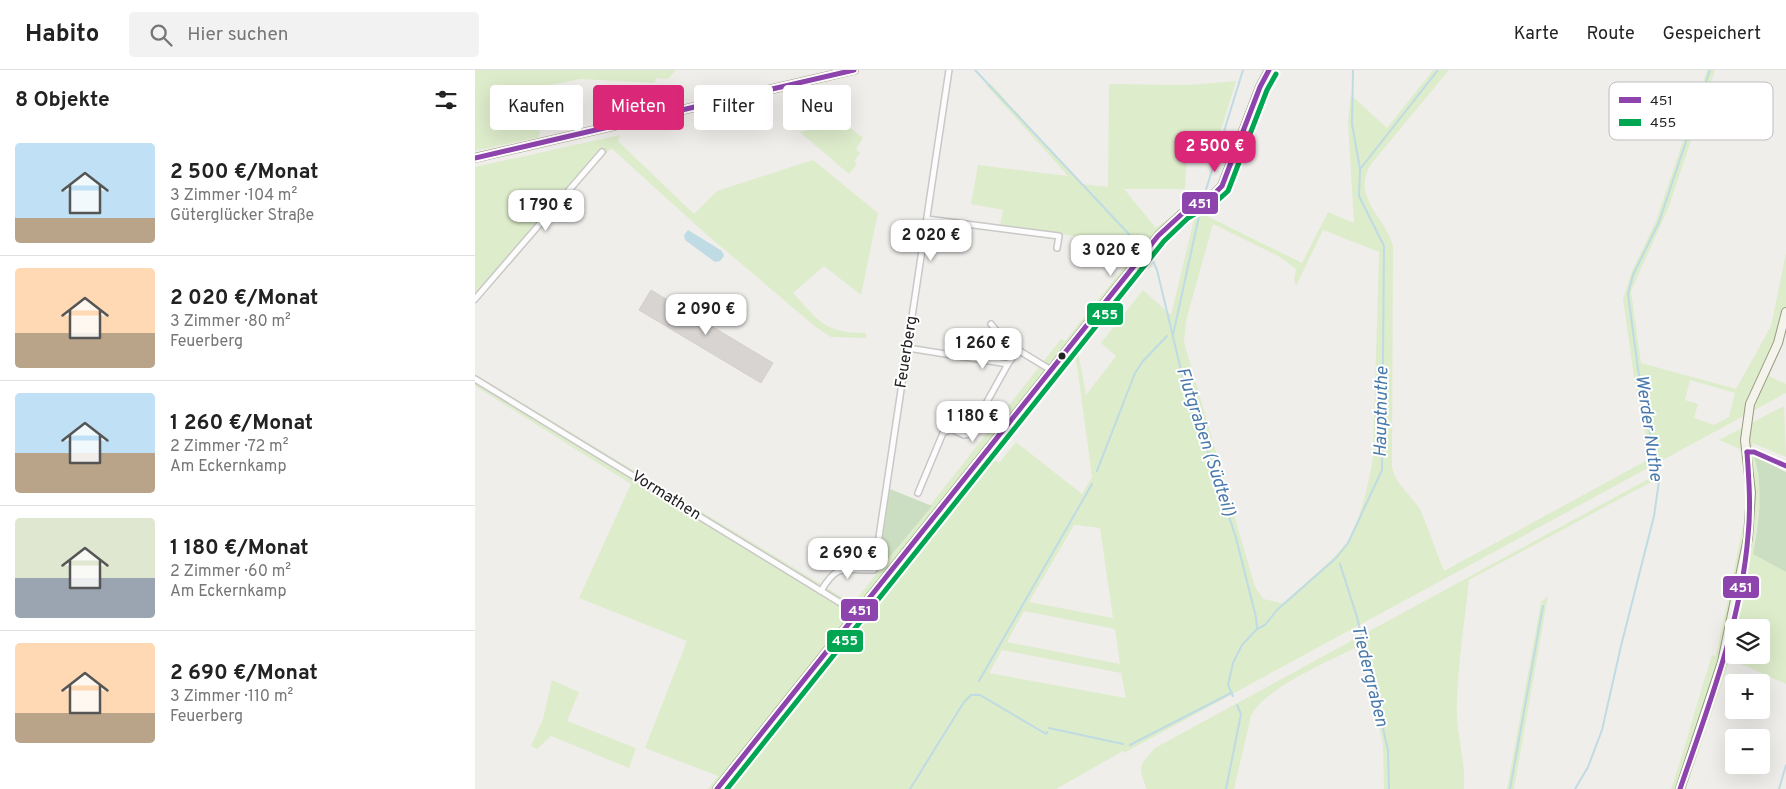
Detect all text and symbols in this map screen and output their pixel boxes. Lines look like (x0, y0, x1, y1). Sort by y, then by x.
search box (129, 12, 479, 57)
text: Habito (25, 20, 99, 50)
icon: search (147, 21, 175, 49)
text: Hier suchen (187, 23, 289, 47)
text: Karte (1514, 23, 1559, 46)
text: Route (1587, 23, 1635, 46)
text: Gespeichert (1663, 23, 1761, 46)
legend (1609, 82, 1773, 140)
chip: Kaufen (490, 85, 583, 130)
chip: Mieten (593, 85, 684, 130)
chip: Filter (694, 85, 773, 130)
chip: Neu (783, 85, 851, 130)
icon: filters (432, 86, 460, 114)
text: 8 Objekte (15, 87, 110, 114)
text: 451 (1650, 93, 1673, 110)
text: 455 (1650, 115, 1676, 132)
pin: 2 500 € (1169, 131, 1261, 173)
text: 2 500 € (1186, 137, 1244, 157)
text: 2 500 €/Monat (170, 159, 318, 186)
icon: home (55, 163, 115, 223)
text: 3 Zimmer · 104 m² (170, 186, 297, 206)
pin: 1 790 € (500, 190, 592, 232)
line badge: 451 (1181, 191, 1219, 215)
text: 1 790 € (519, 196, 573, 216)
text: 451 (1188, 196, 1212, 213)
text: Güterglücker Straße (170, 206, 314, 226)
pin: 2 020 € (885, 220, 977, 262)
text: 2 020 € (902, 226, 960, 246)
pin: 3 020 € (1065, 234, 1157, 277)
text: 3 020 € (1082, 241, 1140, 261)
text: 2 020 €/Monat (170, 285, 318, 312)
icon: home (55, 288, 115, 348)
pin: 2 090 € (660, 294, 752, 336)
text: 2 090 € (677, 300, 735, 320)
line badge: 455 (1086, 302, 1124, 326)
text: 455 (1092, 307, 1118, 324)
text: 3 Zimmer · 80 m² (170, 312, 291, 332)
street label: Feuerberg (891, 314, 923, 390)
pin: 1 260 € (937, 328, 1029, 370)
text: Feuerberg (170, 332, 243, 352)
text: 1 260 € (956, 334, 1010, 354)
unlabelled marker (1057, 351, 1067, 361)
water label: Flutgraben (Südteil) (1170, 364, 1240, 520)
water label: Hauptnuthe (1370, 366, 1394, 458)
water label: Werder Nuthe (1629, 373, 1667, 483)
pin: 1 180 € (927, 400, 1019, 443)
text: 1 180 € (947, 407, 999, 427)
text: 1 260 €/Monat (170, 410, 313, 437)
icon: home (55, 413, 115, 473)
text: 2 Zimmer · 72 m² (170, 437, 288, 457)
text: Am Eckernkamp (170, 457, 287, 477)
street label: Vormathen (627, 467, 705, 525)
text: 1 180 €/Monat (170, 535, 309, 562)
icon: home (55, 538, 115, 598)
pin: 2 690 € (802, 538, 894, 580)
text: 2 690 € (819, 544, 877, 564)
text: 2 Zimmer · 60 m² (170, 562, 291, 582)
line badge: 451 (1722, 575, 1760, 599)
text: 451 (1729, 580, 1753, 597)
text: Am Eckernkamp (170, 582, 287, 602)
line badge: 451 (840, 598, 879, 622)
text: 451 (848, 603, 872, 620)
map controls (1725, 619, 1770, 774)
button: layers (1725, 619, 1770, 664)
water label: Tiedergraben (1345, 623, 1393, 729)
line badge: 455 (826, 629, 864, 653)
text: 455 (832, 633, 858, 650)
text: 2 690 €/Monat (170, 660, 318, 687)
icon: home (55, 663, 115, 723)
button: + (1725, 674, 1770, 719)
text: 3 Zimmer · 110 m² (170, 687, 293, 707)
text: Feuerberg (170, 707, 243, 727)
button: − (1725, 729, 1770, 774)

